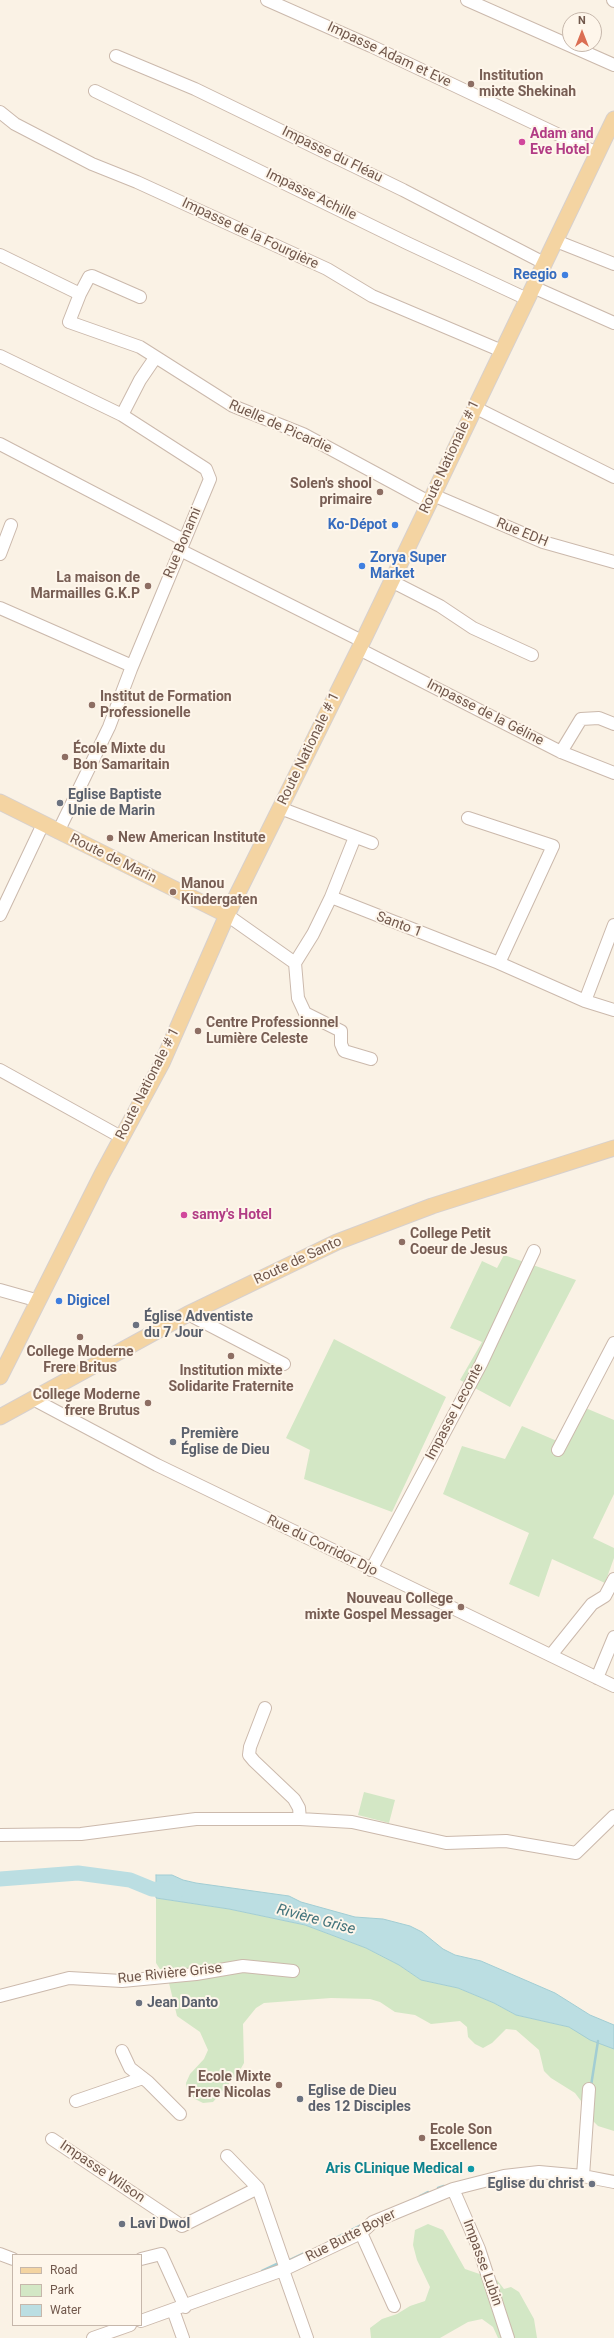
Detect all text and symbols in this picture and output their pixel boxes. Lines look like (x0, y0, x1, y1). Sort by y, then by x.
north arrow (562, 12, 602, 52)
text: N (578, 14, 586, 27)
street label: Impasse Adam et Eve (324, 19, 454, 91)
place label: Institution mixte Shekinah (479, 68, 576, 100)
marker: Institution mixte Shekinah (466, 79, 476, 89)
street label: Impasse du Fléau (279, 123, 385, 187)
place label: Adam and Eve Hotel (530, 126, 594, 158)
marker: Adam and Eve Hotel (517, 137, 527, 147)
street label: Impasse Achille (263, 166, 359, 224)
street label: Impasse de la Fourgière (179, 195, 321, 273)
place label: Reegio (513, 267, 557, 283)
marker: Reegio (560, 270, 570, 280)
street label: Ruelle de Picardie (226, 397, 334, 457)
street label: Route Nationale # 1 (416, 398, 484, 516)
place label: Solen's shool primaire (290, 476, 372, 508)
marker: Solen's shool primaire (375, 487, 385, 497)
street label: Rue Bonami (161, 505, 205, 581)
street label: Rue EDH (494, 515, 550, 551)
place label: Ko-Dépot (328, 517, 387, 533)
marker: Ko-Dépot (390, 520, 400, 530)
place label: Zorya Super Market (370, 550, 446, 582)
marker: Zorya Super Market (357, 561, 367, 571)
place label: La maison de Marmailles G.K.P (31, 570, 140, 602)
marker: La maison de Marmailles G.K.P (143, 581, 153, 591)
street label: Impasse de la Géline (424, 676, 546, 750)
place label: Institut de Formation Professionelle (100, 689, 232, 722)
street label: Route Nationale # 1 (274, 690, 344, 808)
marker: Institut de Formation Professionelle (87, 700, 97, 710)
place label: École Mixte du Bon Samaritain (73, 741, 170, 774)
marker: École Mixte du Bon Samaritain (60, 752, 70, 762)
place label: Eglise Baptiste Unie de Marin (68, 787, 162, 820)
marker: Eglise Baptiste Unie de Marin (55, 798, 65, 808)
place label: New American Institute (118, 830, 265, 846)
street label: Route de Marin (67, 831, 159, 887)
marker: New American Institute (105, 833, 115, 843)
place label: Manou Kindergaten (181, 876, 258, 908)
marker: Manou Kindergaten (168, 887, 178, 897)
street label: Santo 1 (374, 909, 424, 941)
place label: Centre Professionnel Lumière Celeste (206, 1015, 339, 1048)
street label: Route Nationale # 1 (113, 1025, 183, 1143)
marker: Centre Professionnel Lumière Celeste (193, 1026, 203, 1036)
place label: samy's Hotel (192, 1207, 272, 1223)
marker: samy's Hotel (179, 1210, 189, 1220)
place label: College Petit Coeur de Jesus (410, 1226, 508, 1258)
street label: Route de Santo (252, 1233, 344, 1289)
marker: College Petit Coeur de Jesus (397, 1237, 407, 1247)
place label: Digicel (67, 1293, 110, 1309)
marker: Digicel (54, 1296, 64, 1306)
place label: Église Adventiste du 7 Jour (144, 1309, 253, 1342)
marker: Église Adventiste du 7 Jour (131, 1320, 141, 1330)
marker: College Moderne Frere Britus (75, 1332, 85, 1342)
place label: College Moderne Frere Britus (26, 1344, 134, 1376)
marker: Institution mixte Solidarite Fraternite (226, 1351, 236, 1361)
street label: Impasse Leconte (422, 1361, 488, 1463)
place label: Institution mixte Solidarite Fraternite (168, 1363, 294, 1396)
place label: College Moderne frere Brutus (33, 1387, 140, 1420)
marker: College Moderne frere Brutus (143, 1398, 153, 1408)
place label: Première Église de Dieu (181, 1426, 270, 1458)
marker: Première Église de Dieu (168, 1437, 178, 1447)
street label: Rue du Corridor Djo (264, 1512, 380, 1580)
place label: Nouveau College mixte Gospel Messager (305, 1591, 453, 1624)
marker: Nouveau College mixte Gospel Messager (456, 1602, 466, 1612)
water label: Rivière Grise (275, 1901, 357, 1939)
street label: Rue Rivière Grise (117, 1960, 223, 1988)
place label: Jean Danto (147, 1995, 218, 2011)
marker: Jean Danto (134, 1998, 144, 2008)
place label: Ecole Mixte Frere Nicolas (188, 2069, 271, 2102)
marker: Ecole Mixte Frere Nicolas (274, 2080, 284, 2090)
place label: Eglise de Dieu des 12 Disciples (308, 2083, 411, 2116)
marker: Eglise de Dieu des 12 Disciples (295, 2094, 305, 2104)
place label: Ecole Son Excellence (430, 2122, 497, 2154)
marker: Ecole Son Excellence (417, 2133, 427, 2143)
street label: Impasse Wilson (56, 2137, 148, 2207)
place label: Aris CLinique Medical (325, 2161, 463, 2177)
marker: Aris CLinique Medical (466, 2164, 476, 2174)
place label: Eglise du christ (488, 2176, 584, 2192)
marker: Eglise du christ (587, 2179, 597, 2189)
street label: Rue Butte Boyer (303, 2206, 399, 2266)
place label: Lavi Dwol (130, 2216, 190, 2232)
street label: Impasse Lubin (459, 2217, 505, 2309)
marker: Lavi Dwol (117, 2219, 127, 2229)
legend (12, 2254, 142, 2326)
text: Road (50, 2263, 78, 2277)
text: Park (50, 2283, 74, 2297)
text: Water (50, 2303, 81, 2317)

